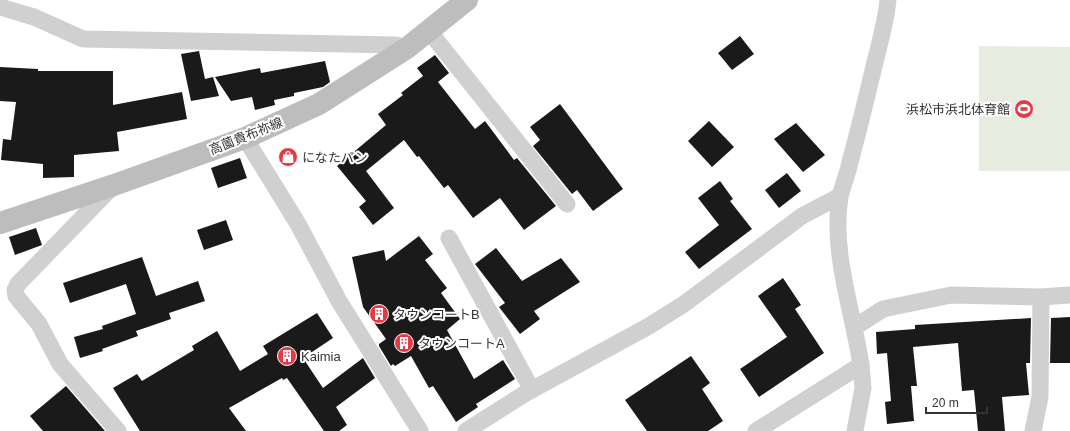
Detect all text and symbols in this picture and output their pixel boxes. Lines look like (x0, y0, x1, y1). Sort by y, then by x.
sports icon: 浜松市浜北体育館 (1013, 98, 1035, 120)
place label: 浜松市浜北体育館 (906, 102, 1010, 117)
street label: 高薗貴布祢線 (207, 114, 285, 158)
shop icon: になたパン (277, 146, 299, 168)
place label: になたパン (302, 150, 368, 165)
building icon: タウンコートB (368, 303, 390, 325)
place label: タウンコートB (393, 307, 480, 322)
building icon: タウンコートA (393, 332, 415, 354)
place label: タウンコートA (418, 336, 505, 351)
building icon: Kaimia (276, 345, 298, 367)
place label: Kaimia (301, 349, 342, 364)
scale bar (926, 389, 987, 415)
text: 20 m (932, 396, 959, 410)

